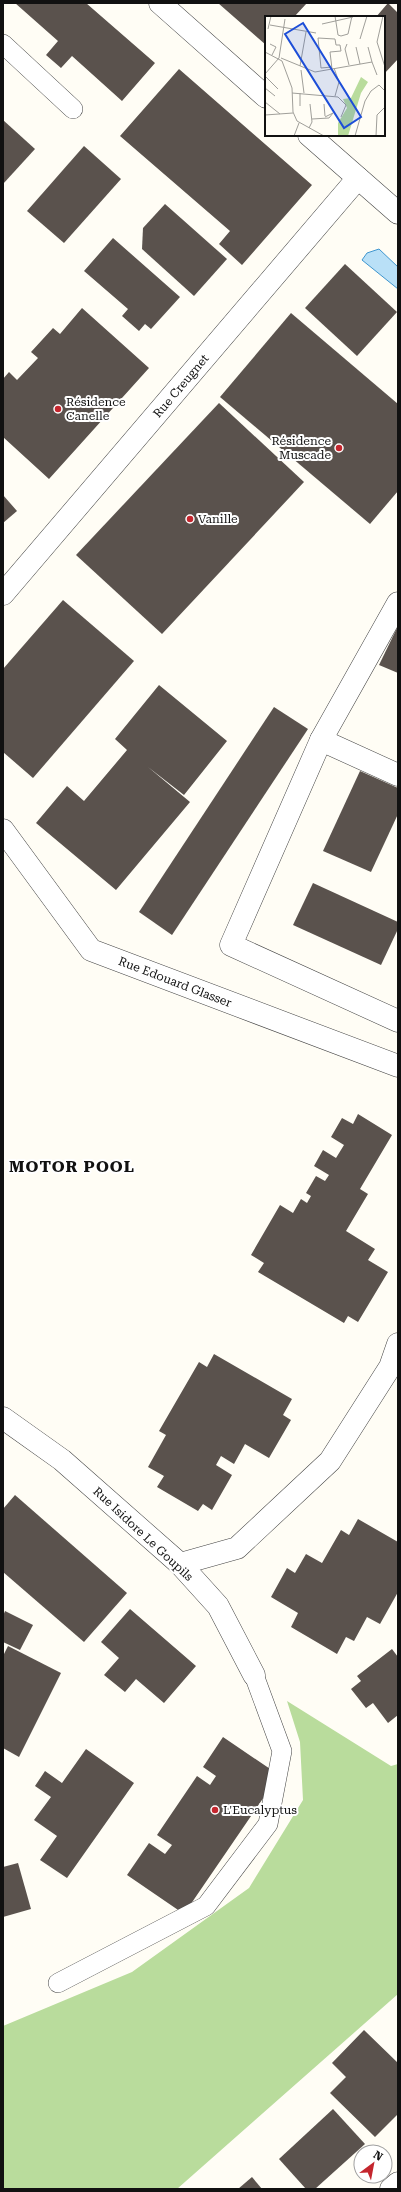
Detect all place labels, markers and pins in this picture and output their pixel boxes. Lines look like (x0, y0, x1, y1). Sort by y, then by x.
place label: Résidence Canelle (66, 395, 126, 423)
marker: Résidence Canelle (53, 404, 63, 414)
place label: Résidence Muscade (271, 434, 331, 462)
marker: Résidence Muscade (334, 443, 344, 453)
place label: Vanille (198, 512, 238, 526)
marker: Vanille (185, 514, 195, 524)
place label: L'Eucalyptus (223, 1803, 297, 1817)
marker: L'Eucalyptus (210, 1805, 220, 1815)

